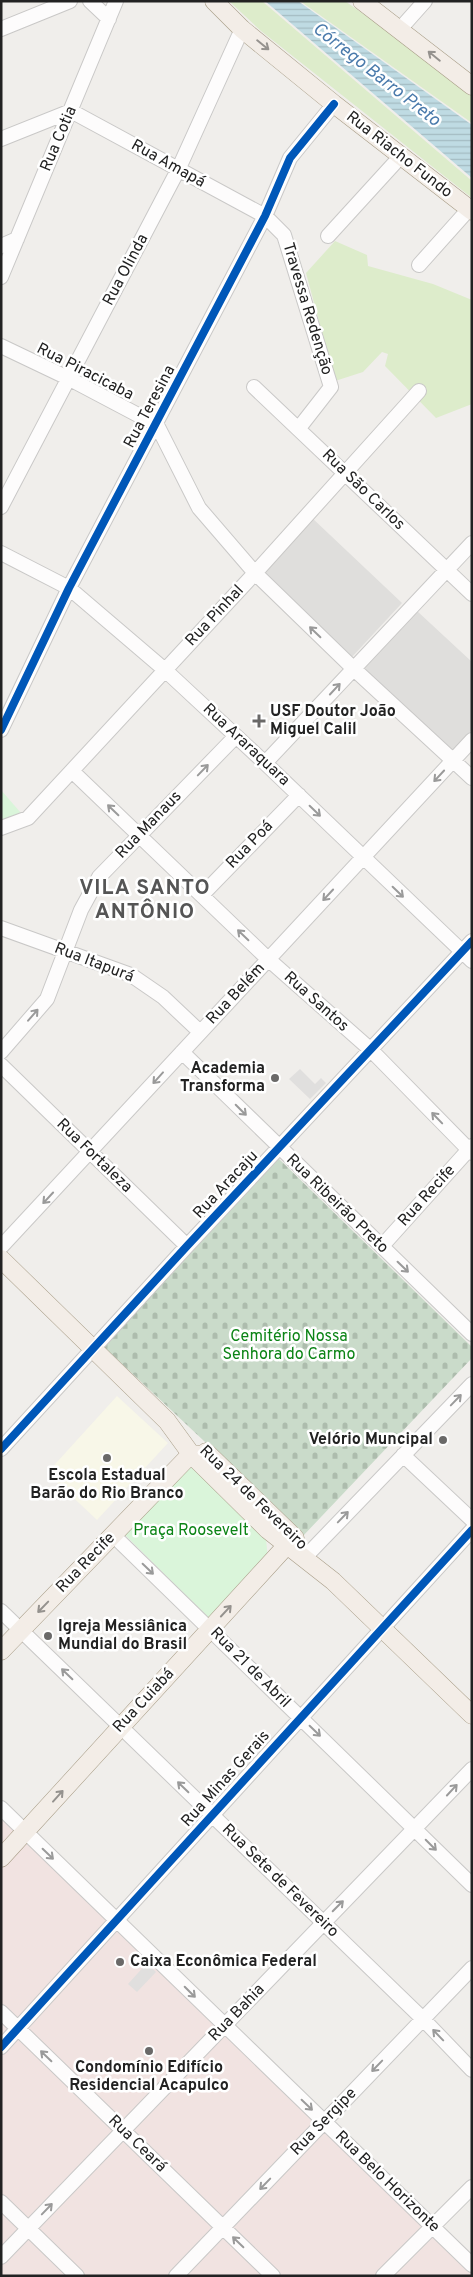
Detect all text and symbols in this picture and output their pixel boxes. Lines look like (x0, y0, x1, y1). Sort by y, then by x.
water label: Córrego Barro Preto (307, 18, 445, 132)
one-way arrow (256, 40, 269, 51)
one-way arrow (427, 51, 440, 62)
street label: Rua Cotia (36, 103, 82, 175)
street label: Rua Riacho Fundo (342, 107, 456, 203)
street label: Rua Amapá (127, 135, 209, 193)
street label: Rua Olinda (99, 231, 153, 309)
street label: Travessa Redenção (277, 241, 337, 378)
street label: Rua Piracicaba (33, 339, 137, 405)
street label: Rua Teresina (120, 362, 180, 452)
street label: Rua São Carlos (317, 445, 409, 535)
street label: Rua Pinhal (182, 581, 248, 651)
one-way arrow (309, 626, 322, 638)
one-way arrow (329, 683, 341, 695)
street label: Rua Araraquara (198, 699, 294, 791)
place label: USF Doutor João Miguel Calil (270, 702, 396, 740)
marker: USF Doutor João Miguel Calil (252, 714, 266, 728)
one-way arrow (196, 764, 209, 776)
one-way arrow (433, 770, 445, 783)
street label: Rua Manaus (112, 787, 186, 863)
one-way arrow (107, 804, 119, 816)
one-way arrow (309, 805, 321, 817)
street label: Rua Poá (222, 817, 278, 873)
district label: VILA SANTO ANTÔNIO (79, 875, 211, 926)
one-way arrow (392, 885, 404, 897)
one-way arrow (322, 889, 334, 902)
one-way arrow (237, 929, 249, 941)
street label: Rua Itapurá (51, 939, 137, 987)
street label: Rua Belém (202, 959, 270, 1029)
street label: Rua Santos (279, 968, 353, 1036)
one-way arrow (27, 1008, 39, 1021)
place label: Academia Transforma (180, 1059, 265, 1097)
one-way arrow (152, 1071, 163, 1084)
marker: Academia Transforma (269, 1072, 281, 1084)
one-way arrow (235, 1104, 248, 1116)
one-way arrow (432, 1113, 444, 1125)
street label: Rua Fortaleza (52, 1115, 136, 1197)
street label: Rua Aracaju (189, 1147, 263, 1223)
street label: Rua Ribeirão Preto (282, 1150, 392, 1258)
street label: Rua Recife (394, 1161, 460, 1231)
one-way arrow (42, 1191, 54, 1204)
one-way arrow (396, 1261, 409, 1273)
park label: Cemitério Nossa Senhora do Carmo (223, 1327, 355, 1365)
one-way arrow (450, 1394, 462, 1406)
place label: Velório Muncipal (309, 1430, 433, 1450)
marker: Velório Muncipal (437, 1434, 449, 1446)
street label: Rua 24 de Fevereiro (195, 1441, 311, 1555)
marker: Escola Estadual Barão do Rio Branco (101, 1452, 113, 1464)
place label: Escola Estadual Barão do Rio Branco (30, 1466, 184, 1504)
one-way arrow (337, 1511, 349, 1523)
park label: Praça Roosevelt (133, 1521, 249, 1541)
street label: Rua Recife (52, 1529, 120, 1597)
one-way arrow (142, 1563, 155, 1575)
one-way arrow (37, 1601, 49, 1614)
one-way arrow (220, 1605, 232, 1618)
place label: Igreja Messiânica Mundial do Brasil (58, 1617, 187, 1655)
street label: Rua 21 de Abril (205, 1623, 295, 1713)
marker: Igreja Messiânica Mundial do Brasil (42, 1630, 54, 1642)
street label: Rua Cuiabá (109, 1665, 179, 1737)
one-way arrow (60, 1668, 73, 1680)
one-way arrow (308, 1725, 320, 1737)
street label: Rua Minas Gerais (177, 1727, 275, 1831)
one-way arrow (177, 1781, 190, 1793)
one-way arrow (446, 1784, 458, 1796)
one-way arrow (52, 1790, 63, 1803)
street label: Rua Sete de Fevereiro (217, 1820, 343, 1942)
one-way arrow (425, 1839, 437, 1851)
one-way arrow (42, 1848, 55, 1860)
one-way arrow (332, 1900, 345, 1912)
place label: Caixa Econômica Federal (130, 1952, 317, 1972)
marker: Caixa Econômica Federal (114, 1956, 126, 1968)
street label: Rua Bahia (205, 1980, 269, 2046)
one-way arrow (184, 1985, 196, 1998)
one-way arrow (432, 2029, 444, 2041)
marker: Condomínio Edifício Residencial Acapulco (143, 2045, 155, 2057)
one-way arrow (40, 2050, 52, 2062)
place label: Condomínio Edifício Residencial Acapulco (69, 2058, 229, 2096)
one-way arrow (371, 2060, 383, 2073)
street label: Rua Sergipe (287, 2084, 361, 2160)
one-way arrow (301, 2098, 313, 2111)
street label: Rua Ceará (103, 2111, 171, 2177)
street label: Rua Belo Horizonte (330, 2127, 444, 2237)
one-way arrow (259, 2177, 271, 2190)
one-way arrow (41, 2202, 53, 2215)
one-way arrow (232, 2236, 245, 2248)

